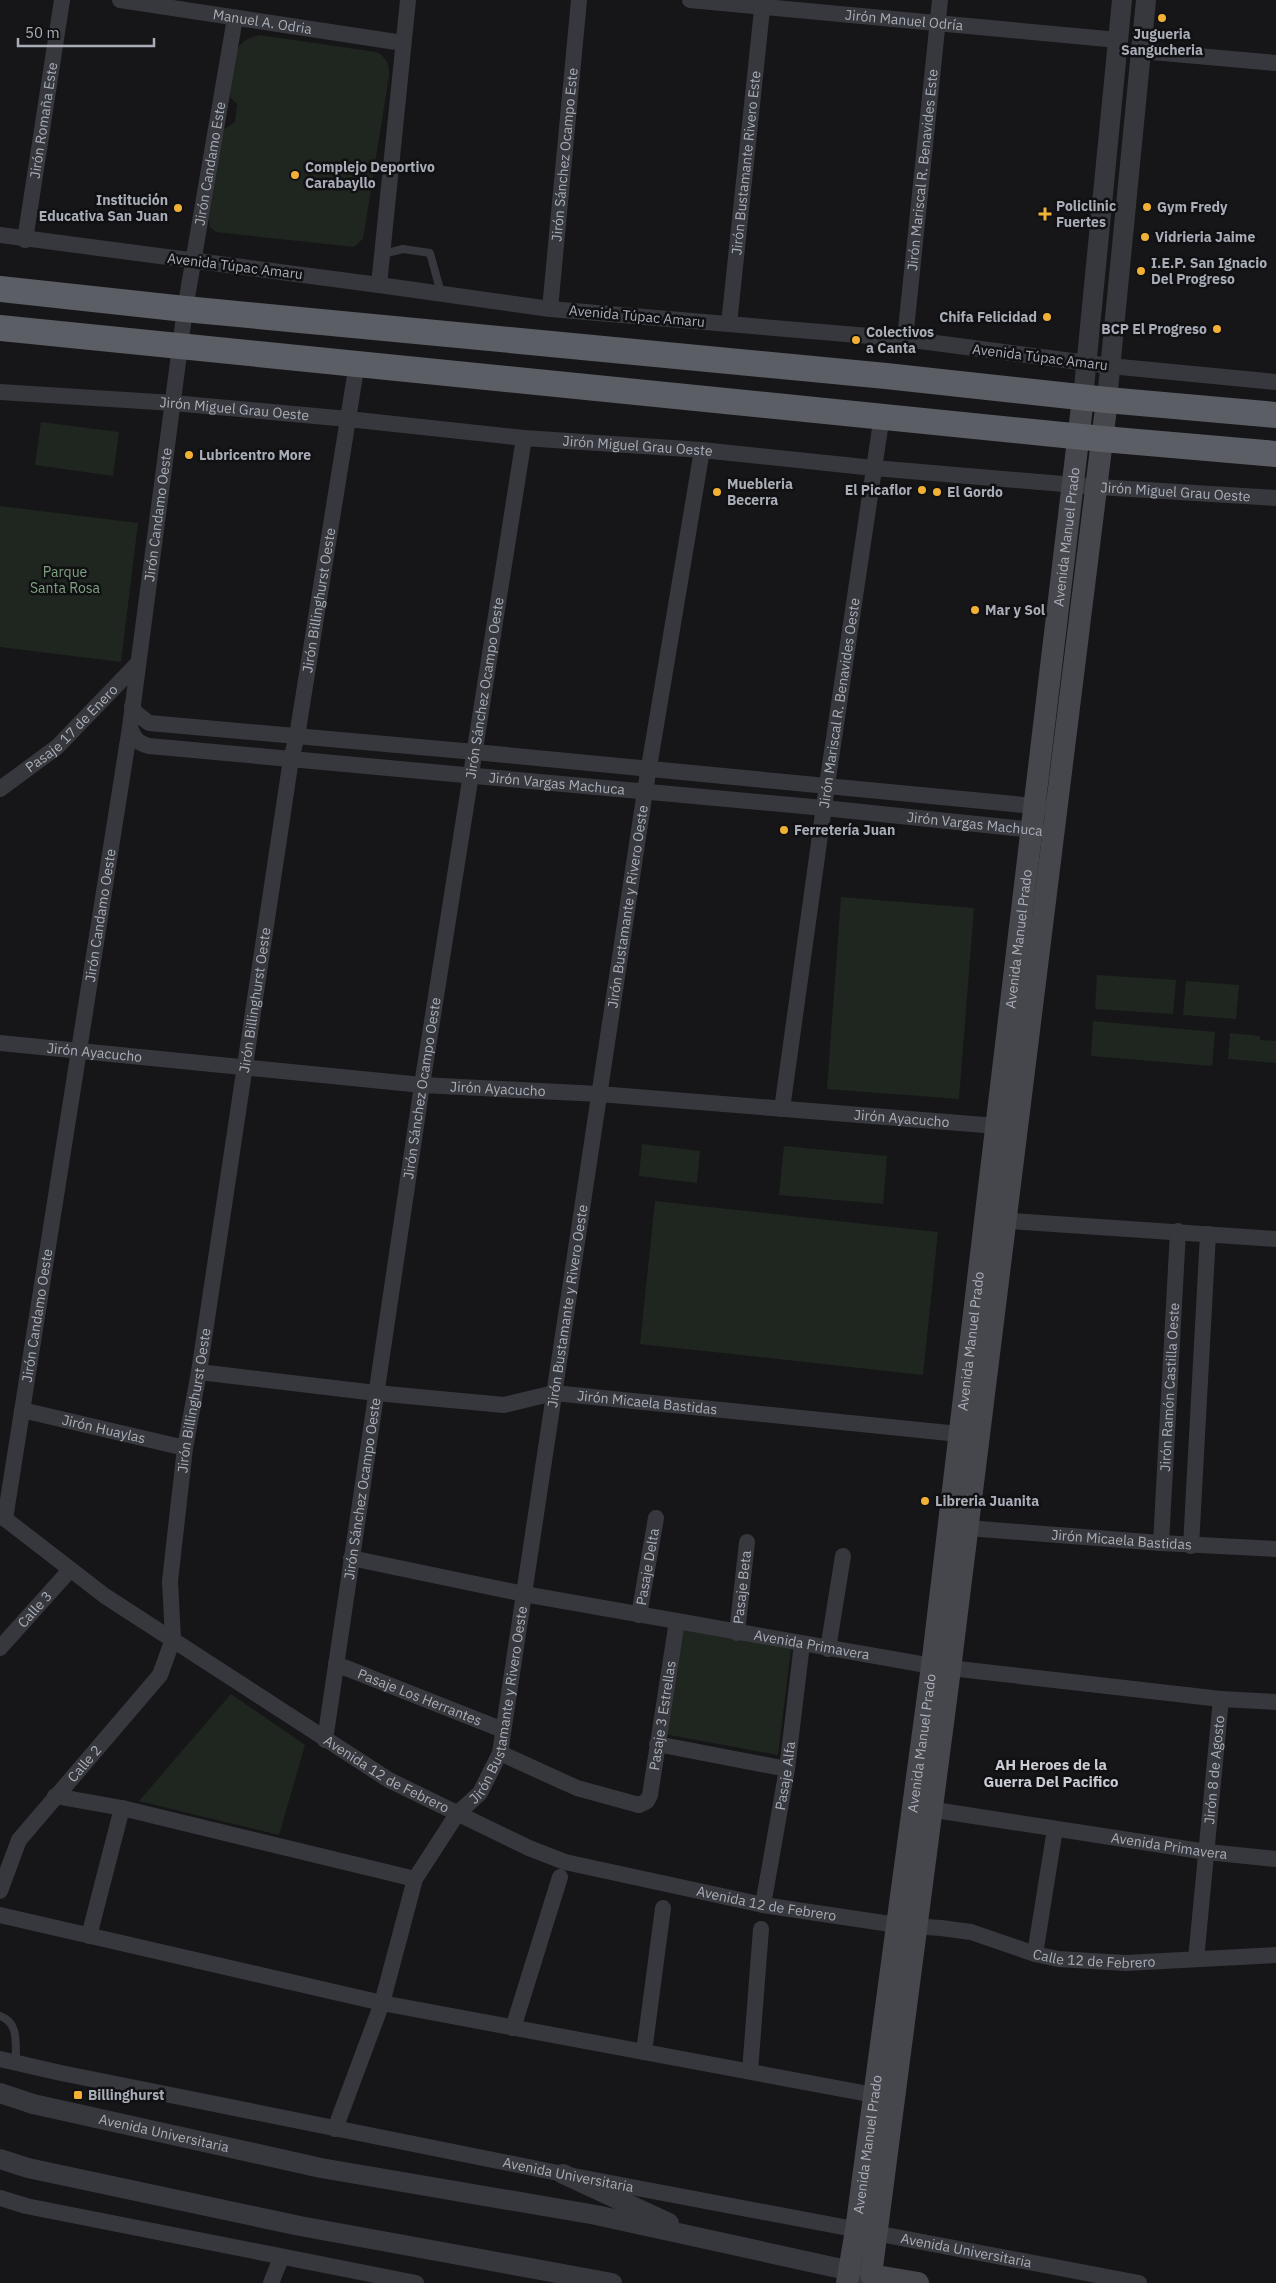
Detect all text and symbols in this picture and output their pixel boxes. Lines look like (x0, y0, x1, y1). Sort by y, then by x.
street label: Manuel A. Odria (212, 5, 314, 38)
street label: Jirón Manuel Odría (844, 6, 964, 35)
marker: Jugueria Sangucheria (1156, 12, 1168, 24)
scale bar (18, 15, 154, 47)
text: 50 m (25, 23, 60, 42)
place label: Jugueria Sangucheria (1121, 25, 1203, 59)
street label: Jirón Romaña Este (26, 61, 61, 180)
street label: Jirón Sánchez Ocampo Este (547, 67, 582, 242)
street label: Jirón Mariscal R. Benavides Este (903, 68, 942, 272)
street label: Jirón Bustamante Rivero Este (727, 70, 765, 256)
street label: Jirón Candamo Este (191, 100, 230, 227)
place label: Complejo Deportivo Carabayllo (305, 158, 435, 192)
marker: Complejo Deportivo Carabayllo (289, 169, 301, 181)
place label: Institución Educativa San Juan (39, 191, 168, 225)
place label: Policlinic Fuertes (1056, 197, 1116, 231)
place label: Gym Fredy (1157, 198, 1228, 216)
marker: Gym Fredy (1141, 201, 1153, 213)
marker: Institución Educativa San Juan (172, 202, 184, 214)
marker: Policlinic Fuertes (1038, 207, 1052, 221)
place label: Vidrieria Jaime (1155, 228, 1255, 246)
marker: Vidrieria Jaime (1139, 231, 1151, 243)
street label: Avenida Túpac Amaru (166, 249, 304, 283)
place label: I.E.P. San Ignacio Del Progreso (1151, 254, 1267, 288)
marker: I.E.P. San Ignacio Del Progreso (1135, 265, 1147, 277)
street label: Avenida Túpac Amaru (568, 301, 706, 331)
place label: Chifa Felicidad (939, 308, 1037, 326)
marker: Chifa Felicidad (1041, 311, 1053, 323)
place label: BCP El Progreso (1101, 320, 1207, 338)
place label: Colectivos a Canta (866, 323, 934, 357)
marker: BCP El Progreso (1211, 323, 1223, 335)
marker: Colectivos a Canta (850, 334, 862, 346)
street label: Avenida Túpac Amaru (971, 340, 1109, 374)
street label: Jirón Miguel Grau Oeste (159, 393, 310, 424)
street label: Jirón Miguel Grau Oeste (562, 432, 714, 460)
street label: Jirón Candamo Oeste (140, 446, 176, 583)
place label: Lubricentro More (199, 446, 311, 464)
marker: Lubricentro More (183, 449, 195, 461)
street label: Avenida Manuel Prado (1049, 466, 1084, 607)
place label: Muebleria Becerra (727, 475, 793, 509)
street label: Jirón Miguel Grau Oeste (1100, 478, 1251, 505)
place label: El Picaflor (845, 481, 912, 499)
place label: El Gordo (947, 483, 1003, 501)
marker: El Picaflor (916, 484, 928, 496)
marker: Muebleria Becerra (711, 486, 723, 498)
marker: El Gordo (931, 486, 943, 498)
street label: Jirón Billinghurst Oeste (298, 526, 339, 674)
park label: Parque Santa Rosa (30, 563, 101, 597)
street label: Jirón Sánchez Ocampo Oeste (461, 596, 508, 780)
street label: Jirón Mariscal R. Benavides Oeste (815, 596, 864, 809)
place label: Mar y Sol (985, 601, 1045, 619)
marker: Mar y Sol (969, 604, 981, 616)
street label: Pasaje 17 de Enero (22, 681, 122, 776)
street label: Jirón Vargas Machuca (488, 768, 626, 799)
street label: Jirón Bustamante y Rivero Oeste (603, 804, 652, 1009)
street label: Jirón Vargas Machuca (906, 808, 1044, 840)
place label: Ferretería Juan (794, 821, 895, 839)
marker: Ferretería Juan (778, 824, 790, 836)
street label: Jirón Candamo Oeste (81, 847, 120, 983)
street label: Avenida Manuel Prado (1001, 868, 1036, 1010)
street label: Jirón Billinghurst Oeste (235, 926, 275, 1074)
street label: Jirón Sánchez Ocampo Oeste (399, 996, 445, 1180)
street label: Jirón Ayacucho (46, 1039, 143, 1066)
street label: Jirón Ayacucho (450, 1077, 546, 1100)
street label: Jirón Ayacucho (853, 1106, 950, 1131)
street label: Jirón Bustamante y Rivero Oeste (543, 1203, 592, 1409)
street label: Jirón Candamo Oeste (18, 1247, 57, 1384)
street label: Avenida Manuel Prado (953, 1270, 988, 1412)
street label: Jirón Ramón Castilla Oeste (1156, 1302, 1183, 1472)
street label: Jirón Billinghurst Oeste (173, 1326, 215, 1474)
street label: Jirón Micaela Bastidas (576, 1386, 718, 1419)
street label: Jirón Sánchez Ocampo Oeste (340, 1396, 385, 1581)
street label: Jirón Huaylas (60, 1411, 148, 1448)
place label: Libreria Juanita (935, 1492, 1039, 1510)
marker: Libreria Juanita (919, 1495, 931, 1507)
street label: Pasaje Delta (632, 1526, 663, 1607)
street label: Jirón Micaela Bastidas (1051, 1526, 1192, 1554)
street label: Pasaje Beta (729, 1549, 755, 1625)
street label: Calle 3 (14, 1587, 56, 1631)
street label: Jirón Bustamante y Rivero Oeste (465, 1605, 531, 1808)
street label: Avenida Primavera (753, 1626, 872, 1664)
street label: Pasaje 3 Estrellas (645, 1659, 680, 1772)
street label: Pasaje Los Herrantes (355, 1664, 485, 1730)
street label: Avenida Manuel Prado (903, 1672, 940, 1814)
street label: Jirón 8 de Agosto (1200, 1714, 1228, 1825)
street label: Avenida 12 de Febrero (320, 1731, 452, 1817)
street label: Pasaje Alfa (771, 1740, 799, 1812)
street label: Calle 2 (63, 1741, 105, 1786)
district label: AH Heroes de la Guerra Del Pacifico (983, 1755, 1119, 1791)
street label: Avenida Primavera (1110, 1828, 1229, 1863)
street label: Avenida 12 de Febrero (695, 1882, 838, 1925)
street label: Calle 12 de Febrero (1031, 1945, 1156, 1972)
street label: Avenida Manuel Prado (849, 2074, 886, 2215)
place label: Billinghurst (88, 2086, 164, 2104)
marker: Billinghurst (72, 2089, 84, 2101)
street label: Avenida Universitaria (97, 2110, 231, 2156)
street label: Avenida Universitaria (501, 2153, 636, 2196)
street label: Avenida Universitaria (899, 2229, 1034, 2272)

